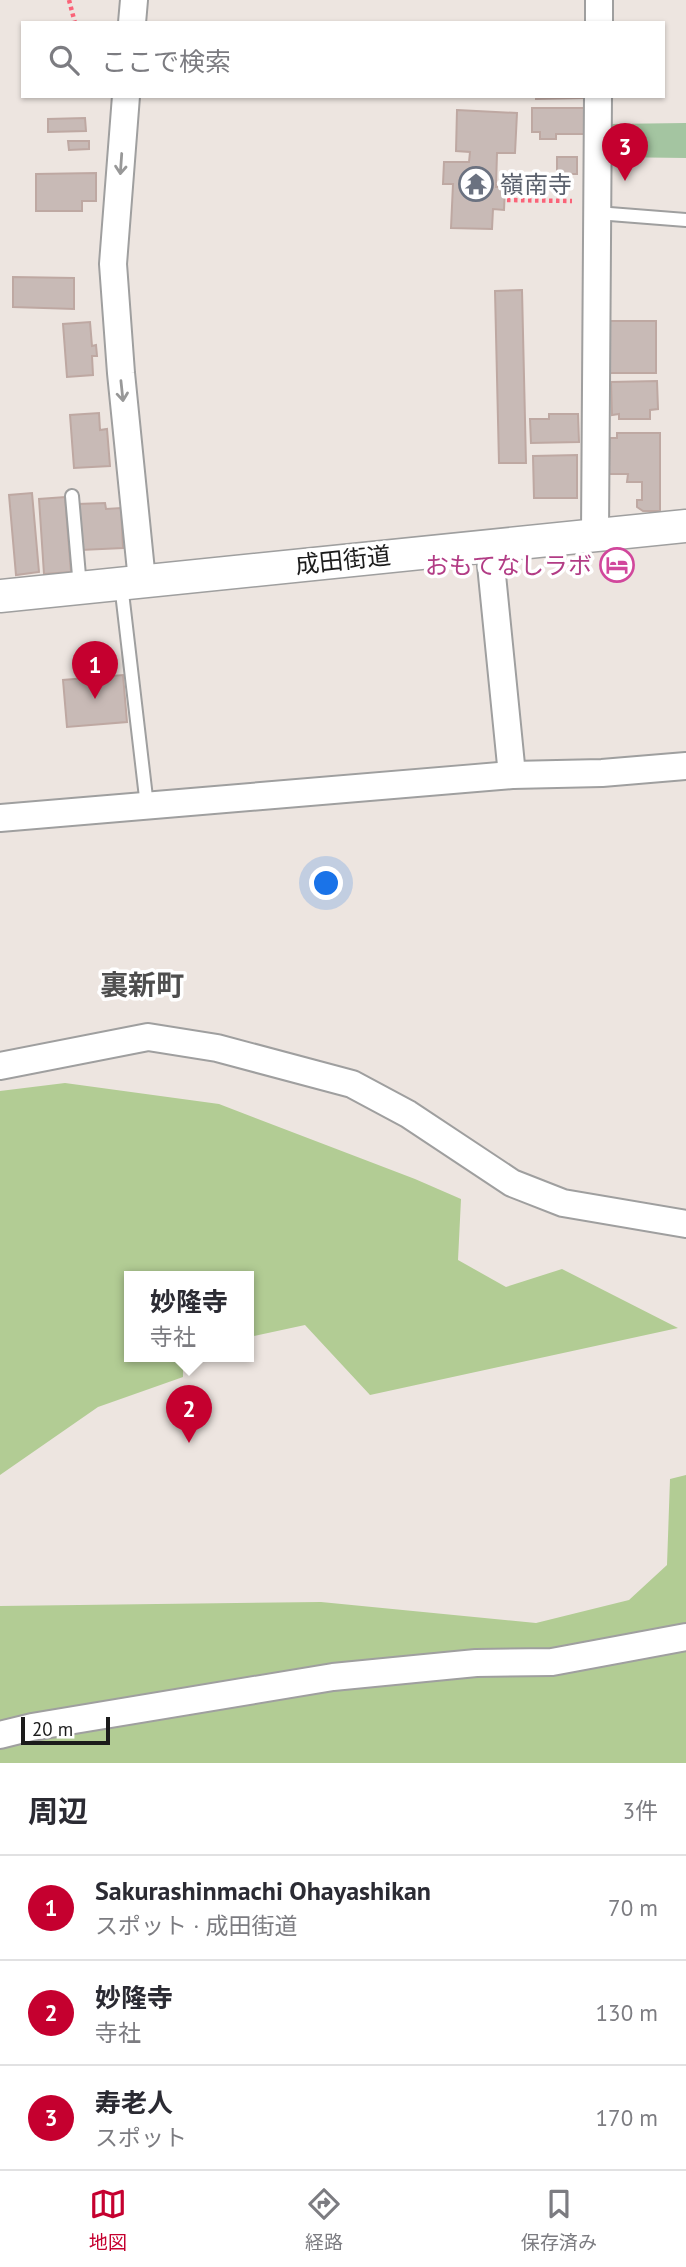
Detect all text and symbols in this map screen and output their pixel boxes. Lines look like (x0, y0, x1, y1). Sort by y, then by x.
search box (21, 21, 665, 98)
icon: search (45, 41, 83, 79)
text: ここで検索 (101, 45, 231, 78)
pin: 3 (602, 123, 648, 181)
one-way arrow (114, 153, 127, 175)
temple icon: 嶺南寺 (457, 165, 495, 203)
place label: 嶺南寺 (500, 169, 572, 200)
one-way arrow (116, 379, 129, 402)
street label: 成田街道 (294, 540, 392, 580)
hotel icon: おもてなしラボ (598, 546, 636, 584)
place label: おもてなしラボ (425, 550, 592, 581)
pin: 1 (72, 641, 118, 699)
your location (309, 866, 343, 900)
district label: 裏新町 (100, 966, 184, 1003)
popup (124, 1271, 254, 1362)
text: 妙隆寺 (150, 1285, 228, 1318)
text: 寺社 (150, 1322, 196, 1351)
pin: 2 (166, 1385, 212, 1443)
scale bar (21, 1714, 110, 1746)
text: 20 m (32, 1717, 73, 1741)
text: 周辺 (28, 1791, 88, 1830)
text: 3件 (622, 1796, 658, 1825)
text: Sakurashinmachi Ohayashikan (95, 1874, 431, 1907)
text: 1 (44, 1893, 58, 1922)
text: 70 m (608, 1893, 658, 1922)
text: スポット · 成田街道 (95, 1911, 297, 1940)
text: 妙隆寺 (95, 1981, 173, 2014)
text: 2 (44, 1998, 58, 2027)
text: 130 m (596, 1998, 658, 2027)
text: 寺社 (95, 2018, 141, 2047)
text: 寿老人 (95, 2086, 173, 2119)
text: 3 (44, 2103, 58, 2132)
text: 170 m (596, 2103, 658, 2132)
text: スポット (95, 2123, 187, 2152)
tab: 地図 (89, 2185, 127, 2254)
tab: 経路 (305, 2185, 343, 2254)
tab: 保存済み (521, 2185, 597, 2254)

